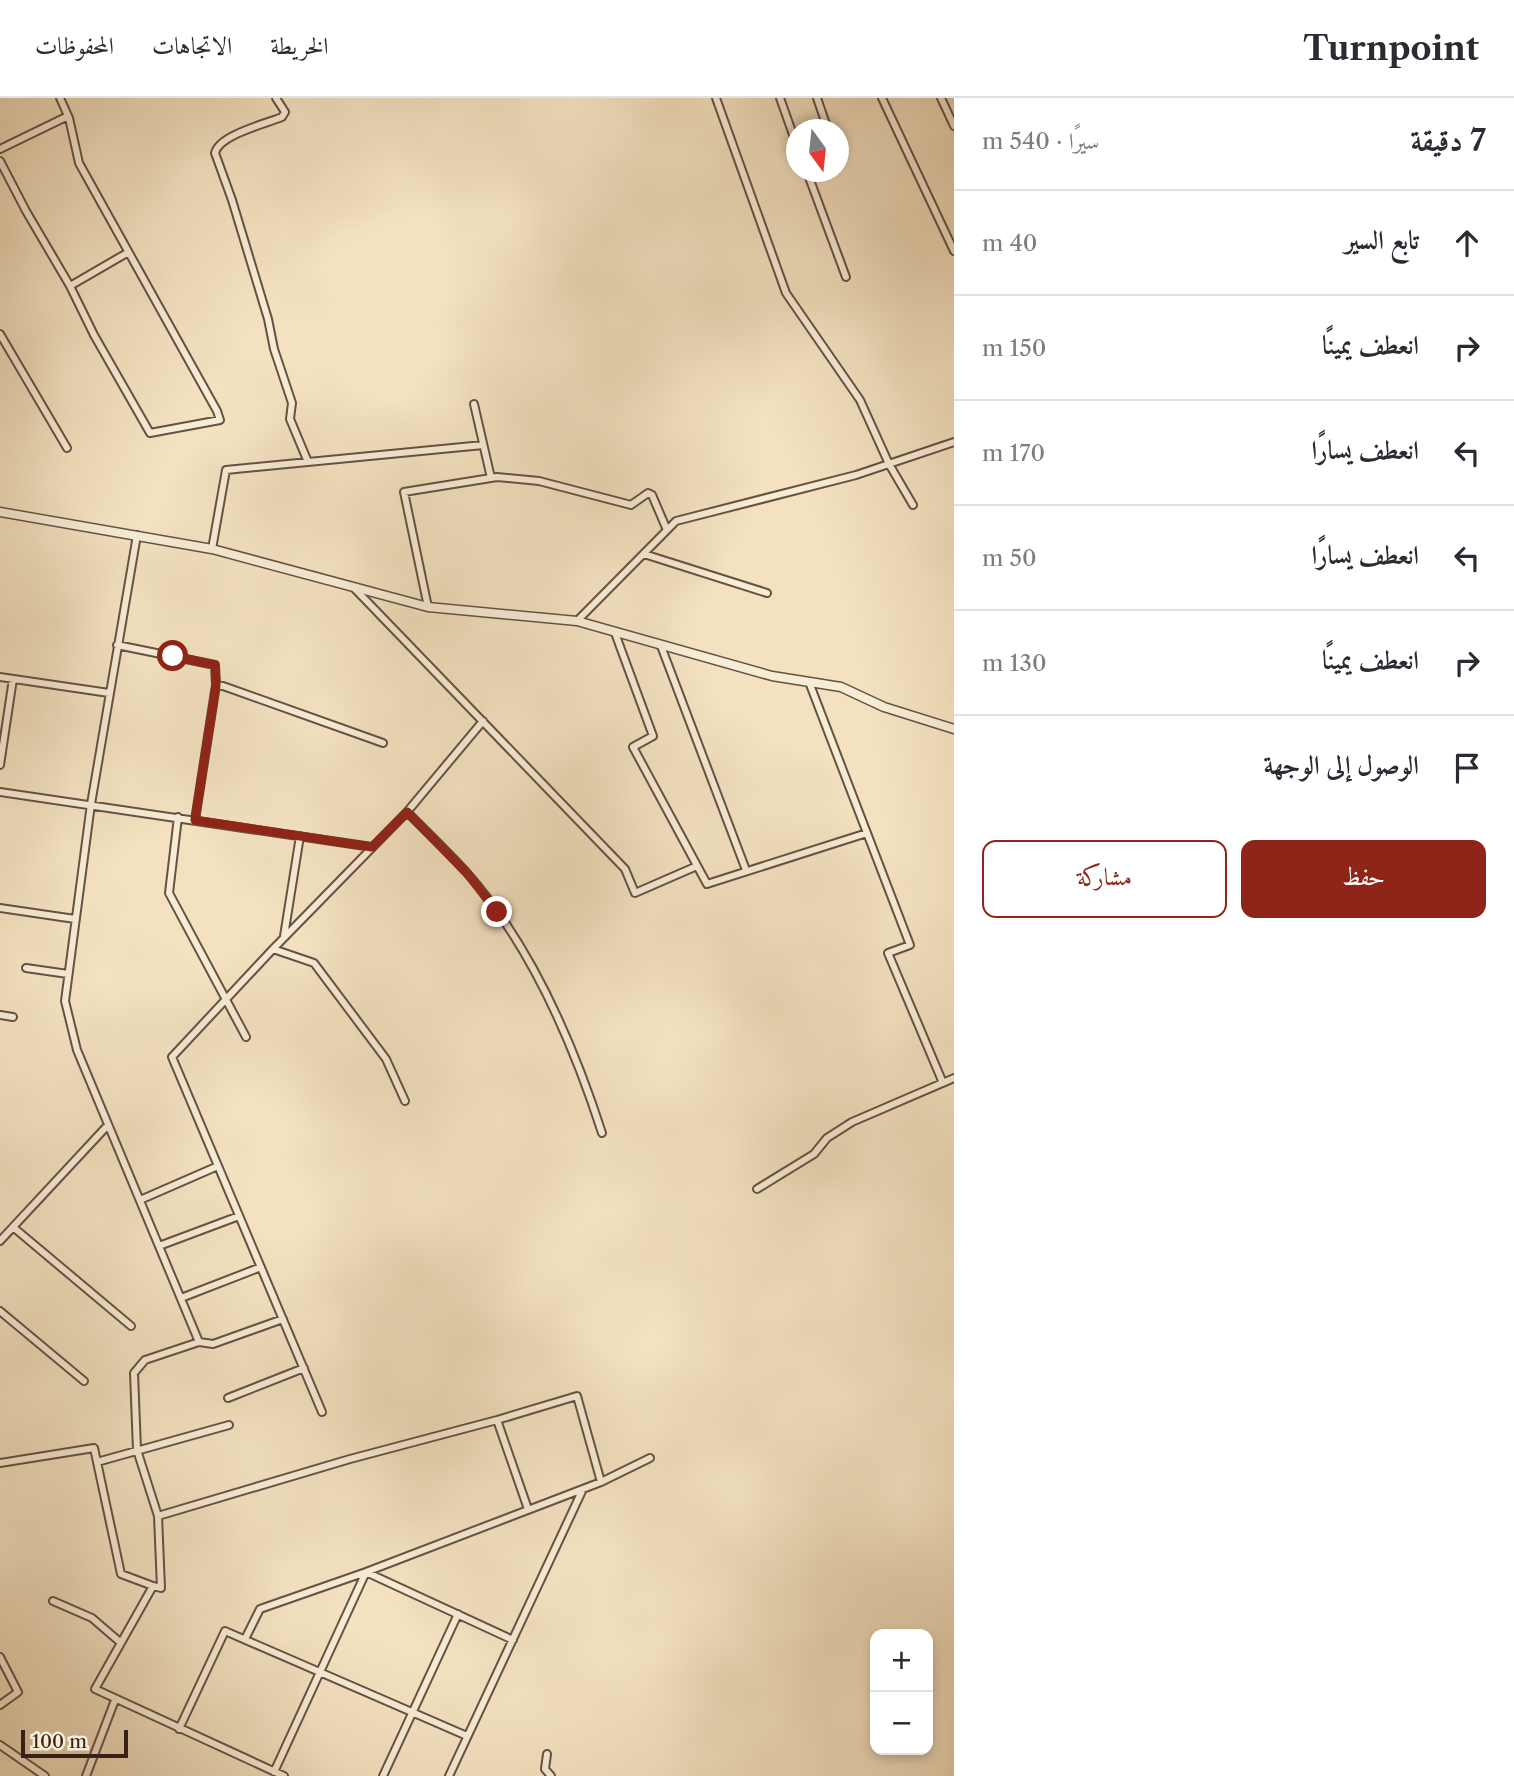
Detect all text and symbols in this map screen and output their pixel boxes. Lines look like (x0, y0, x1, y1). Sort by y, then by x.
text: Turnpoint (1303, 28, 1479, 69)
text: المحفوظات (35, 31, 114, 60)
text: الاتجاهات (152, 31, 232, 60)
text: الخريطة (270, 31, 329, 60)
north arrow (786, 119, 849, 182)
text: 7 دقيقة (1410, 122, 1486, 159)
text: سيرًا · 540 m (982, 127, 1099, 155)
text: تابع السير (1345, 224, 1419, 256)
icon: ahead (1448, 224, 1486, 262)
text: 40 m (982, 229, 1037, 257)
text: انعطف يمينًا (1322, 329, 1419, 361)
icon: right (1448, 329, 1486, 367)
text: 150 m (982, 334, 1046, 362)
text: انعطف يسارًا (1311, 434, 1419, 466)
icon: left (1448, 434, 1486, 472)
text: 170 m (982, 439, 1045, 467)
text: انعطف يسارًا (1311, 539, 1419, 571)
icon: left (1448, 539, 1486, 577)
text: 50 m (982, 544, 1037, 572)
route start (157, 640, 188, 671)
text: انعطف يمينًا (1322, 644, 1419, 676)
icon: right (1448, 644, 1486, 682)
text: 130 m (982, 649, 1046, 677)
text: الوصول إلى الوجهة (1264, 749, 1419, 781)
icon: arrive (1448, 749, 1486, 787)
button: مشاركة (982, 840, 1227, 918)
button: حفظ (1241, 840, 1486, 918)
route end (481, 896, 512, 927)
map controls (870, 1629, 933, 1755)
button: + (870, 1629, 933, 1692)
button: − (870, 1692, 933, 1755)
scale bar (21, 1727, 128, 1759)
text: 100 m (32, 1730, 87, 1753)

